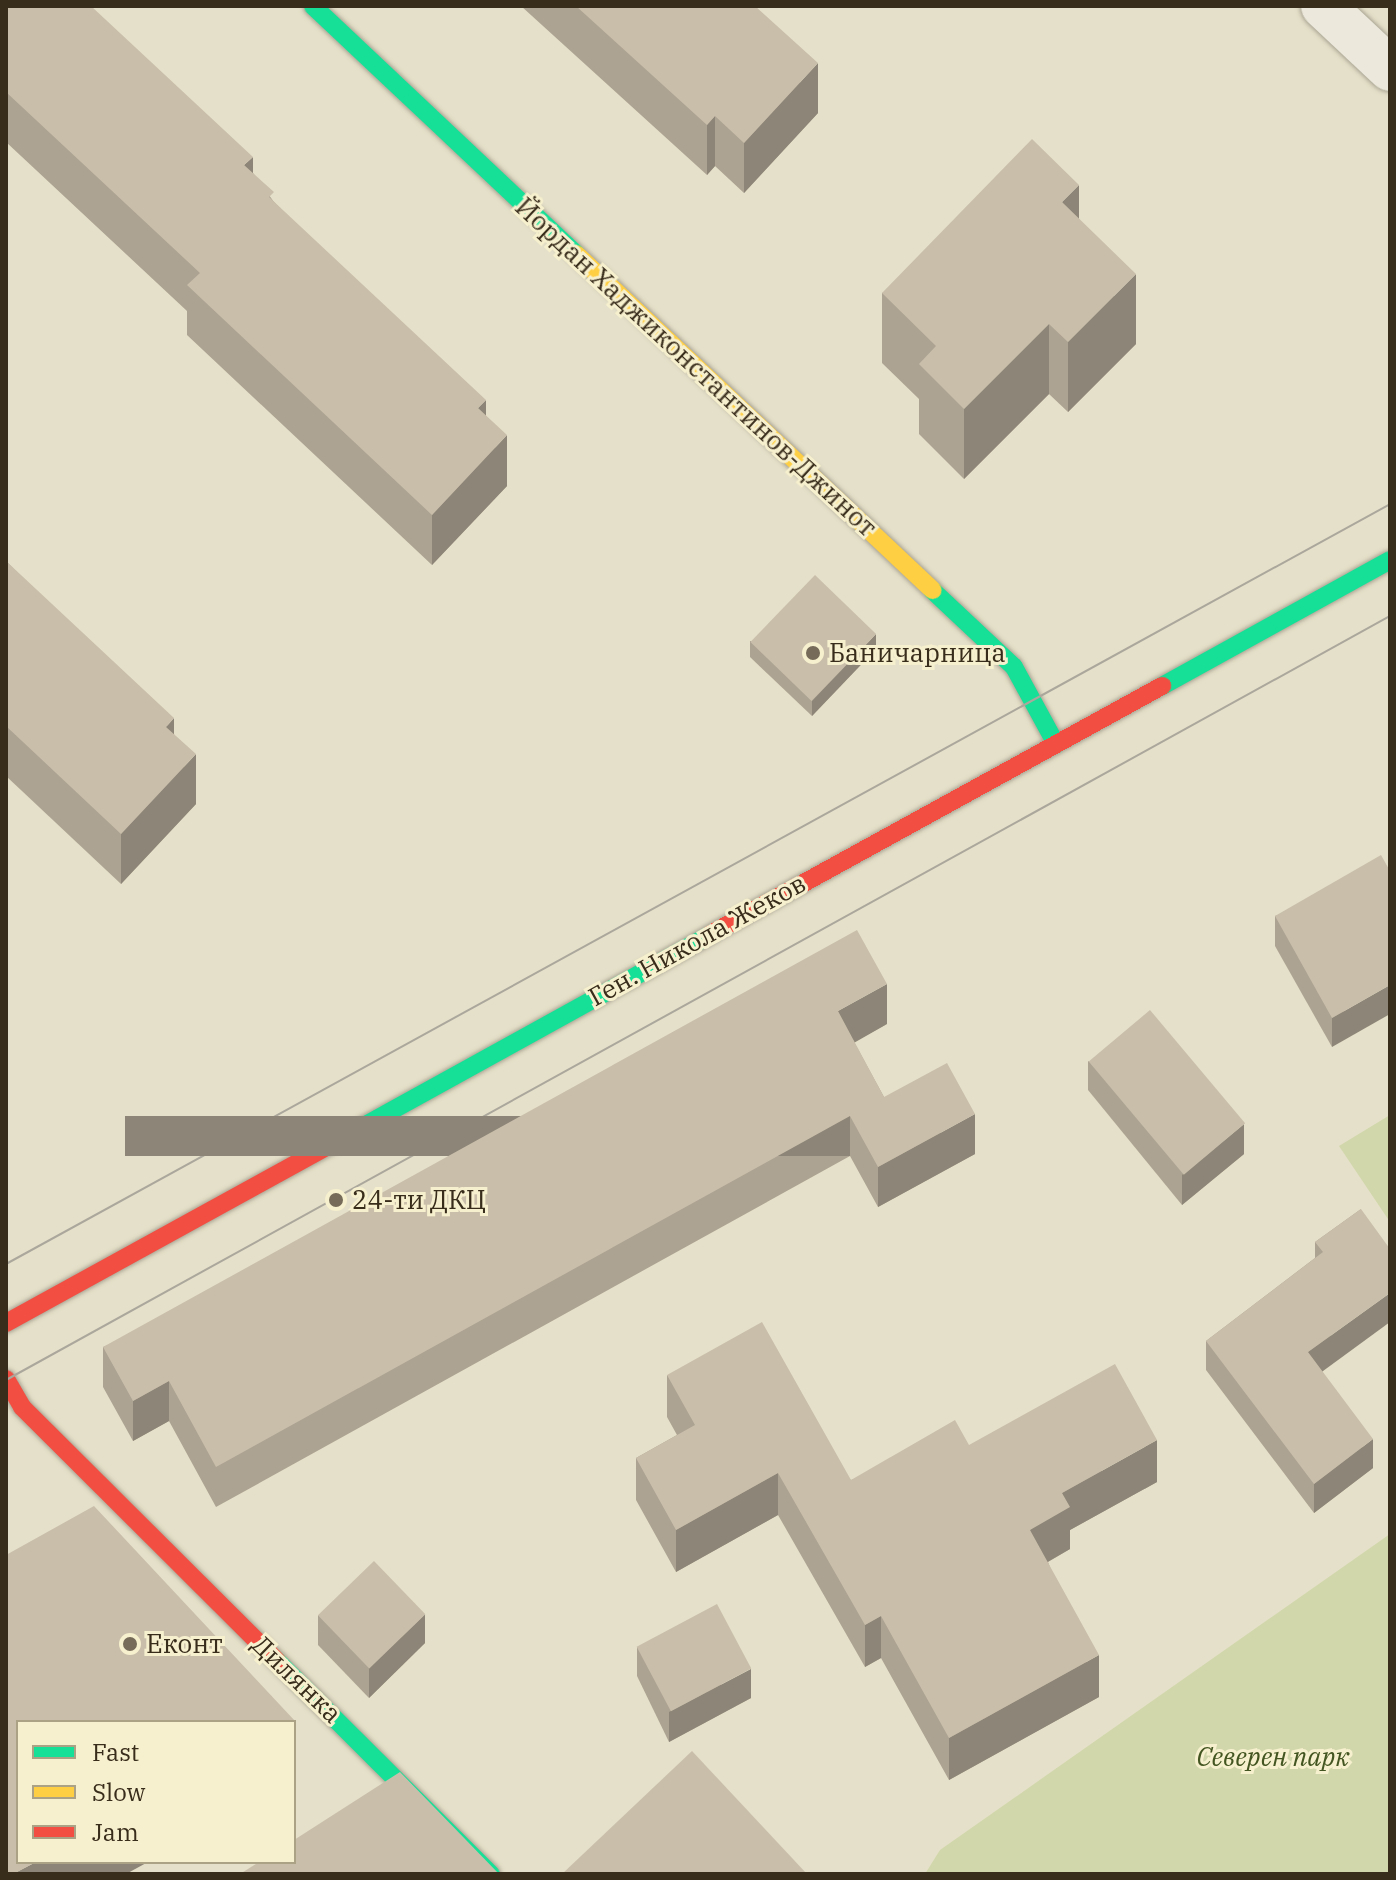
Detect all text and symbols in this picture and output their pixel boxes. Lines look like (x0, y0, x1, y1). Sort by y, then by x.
street label: Йордан Хаджиконстантинов-Джинот (509, 191, 883, 543)
place label: Баничарница (829, 637, 1006, 669)
marker: Баничарница (804, 644, 822, 662)
street label: Ген. Никола Жеков (583, 867, 811, 1013)
place label: 24-ти ДКЦ (352, 1184, 486, 1216)
marker: 24-ти ДКЦ (327, 1191, 345, 1209)
place label: Еконт (146, 1628, 223, 1660)
street label: Дилянка (246, 1629, 348, 1729)
marker: Еконт (121, 1635, 139, 1653)
legend (16, 1720, 296, 1864)
text: Fast (92, 1736, 139, 1768)
park label: Северен парк (1196, 1741, 1350, 1773)
text: Slow (92, 1776, 145, 1808)
text: Jam (92, 1816, 139, 1848)

